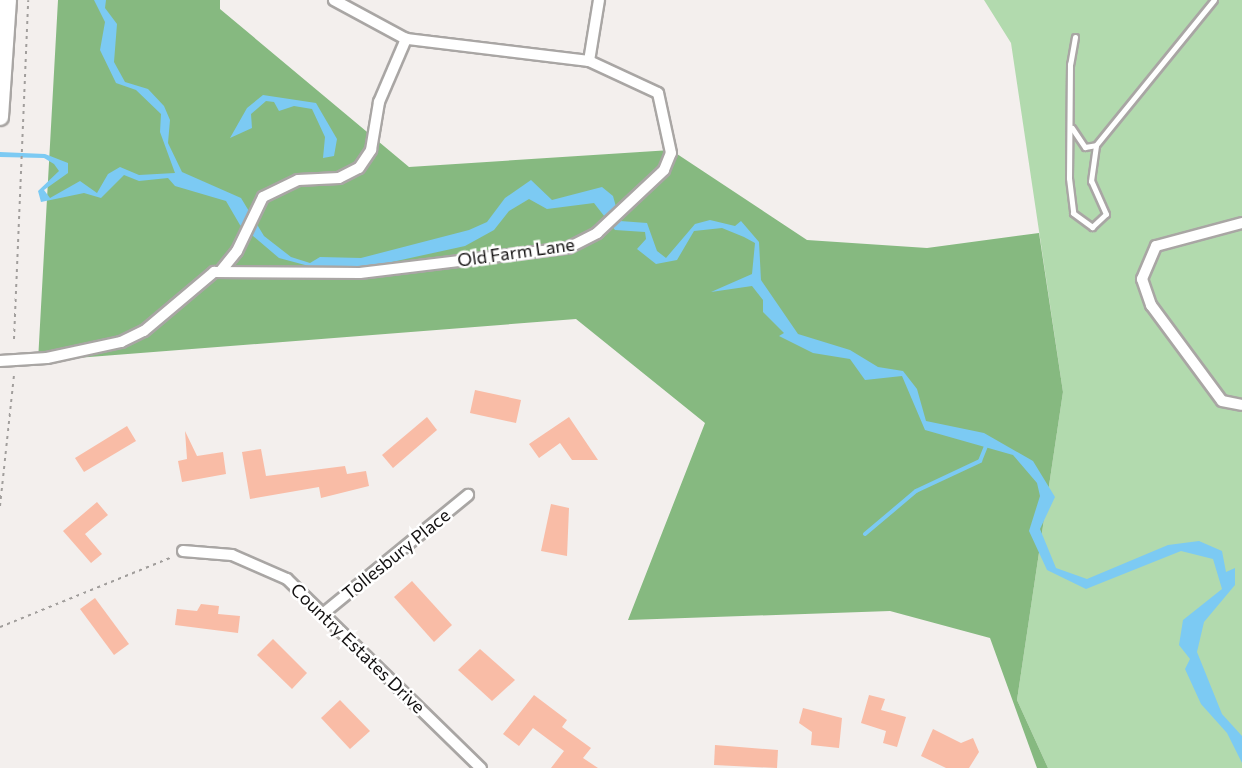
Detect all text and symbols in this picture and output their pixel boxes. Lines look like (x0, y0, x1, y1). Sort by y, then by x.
street label: Old Farm Lane (456, 233, 576, 271)
street label: Tollesbury Place (338, 504, 454, 604)
street label: Country Estates Drive (286, 578, 430, 718)

